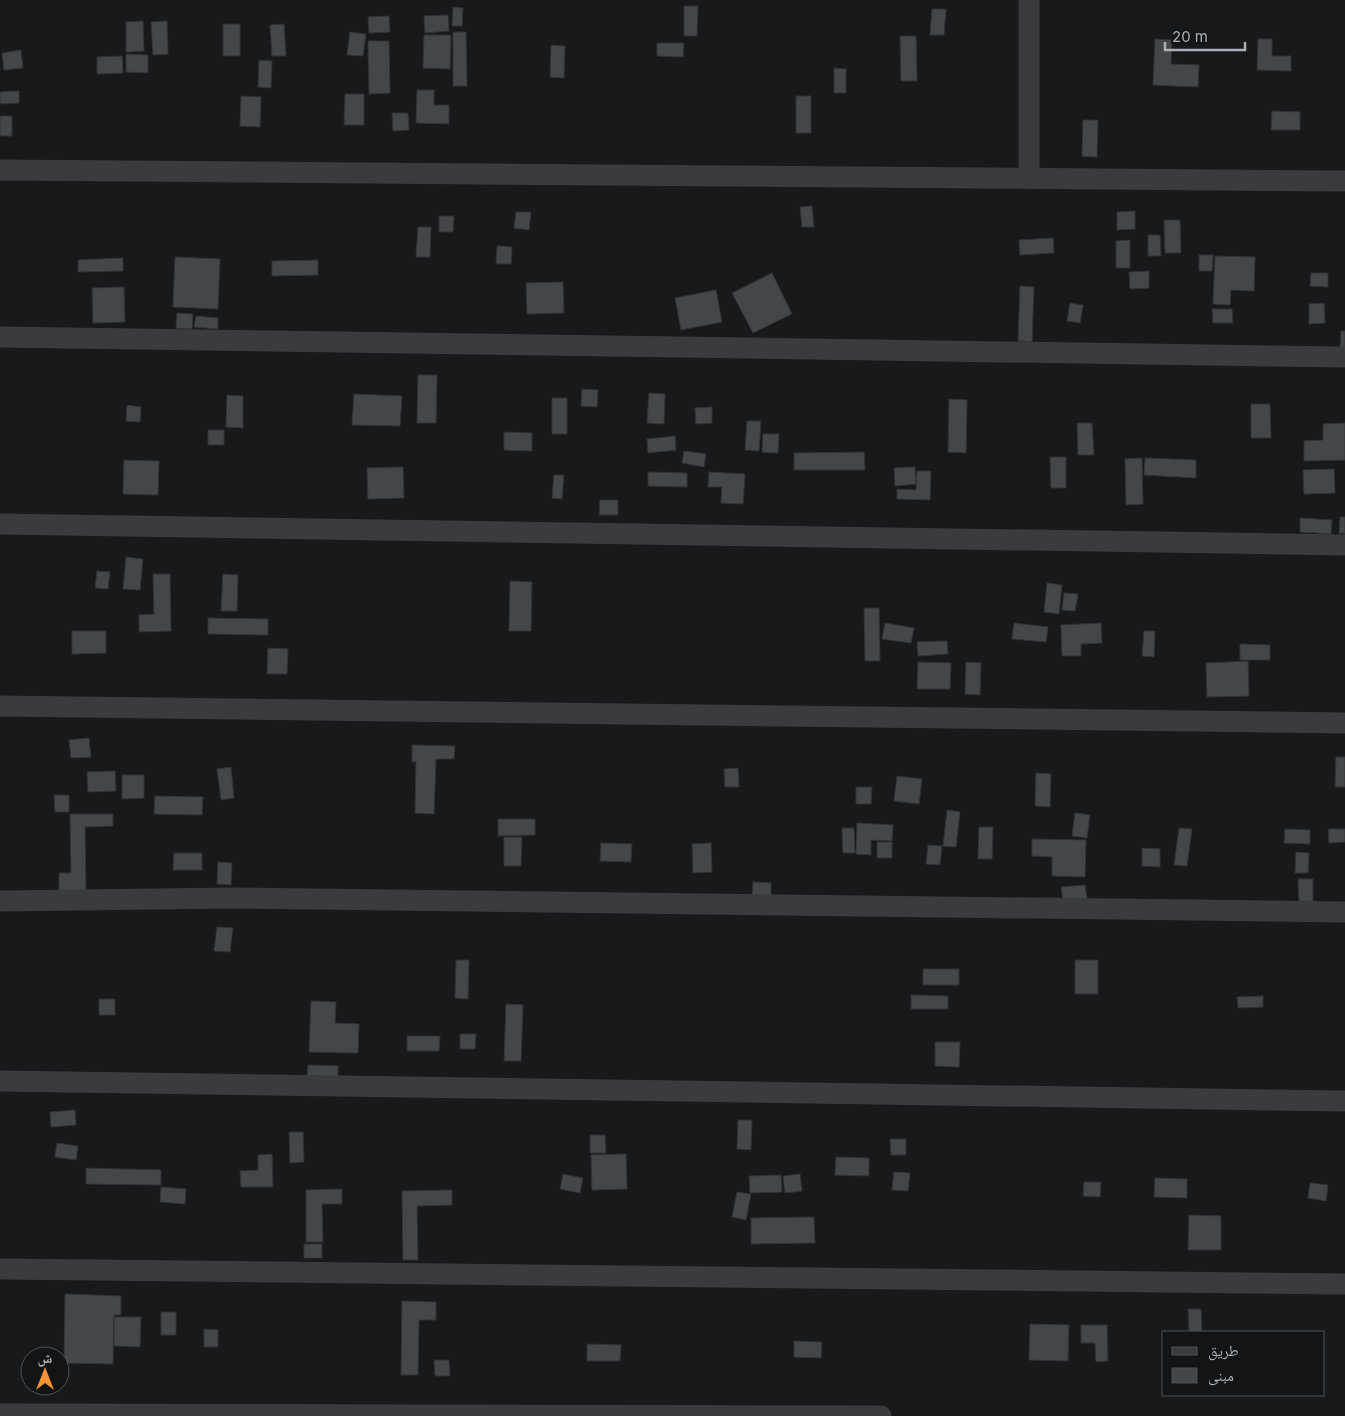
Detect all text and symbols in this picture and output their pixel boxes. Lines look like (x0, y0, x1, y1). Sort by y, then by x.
scale bar (1165, 20, 1245, 52)
text: 20 m (1172, 27, 1208, 46)
legend (1162, 1331, 1325, 1396)
text: طريق (1208, 1341, 1239, 1361)
north arrow (20, 1346, 70, 1396)
text: ش (38, 1349, 53, 1367)
text: مبنى (1208, 1366, 1234, 1386)

